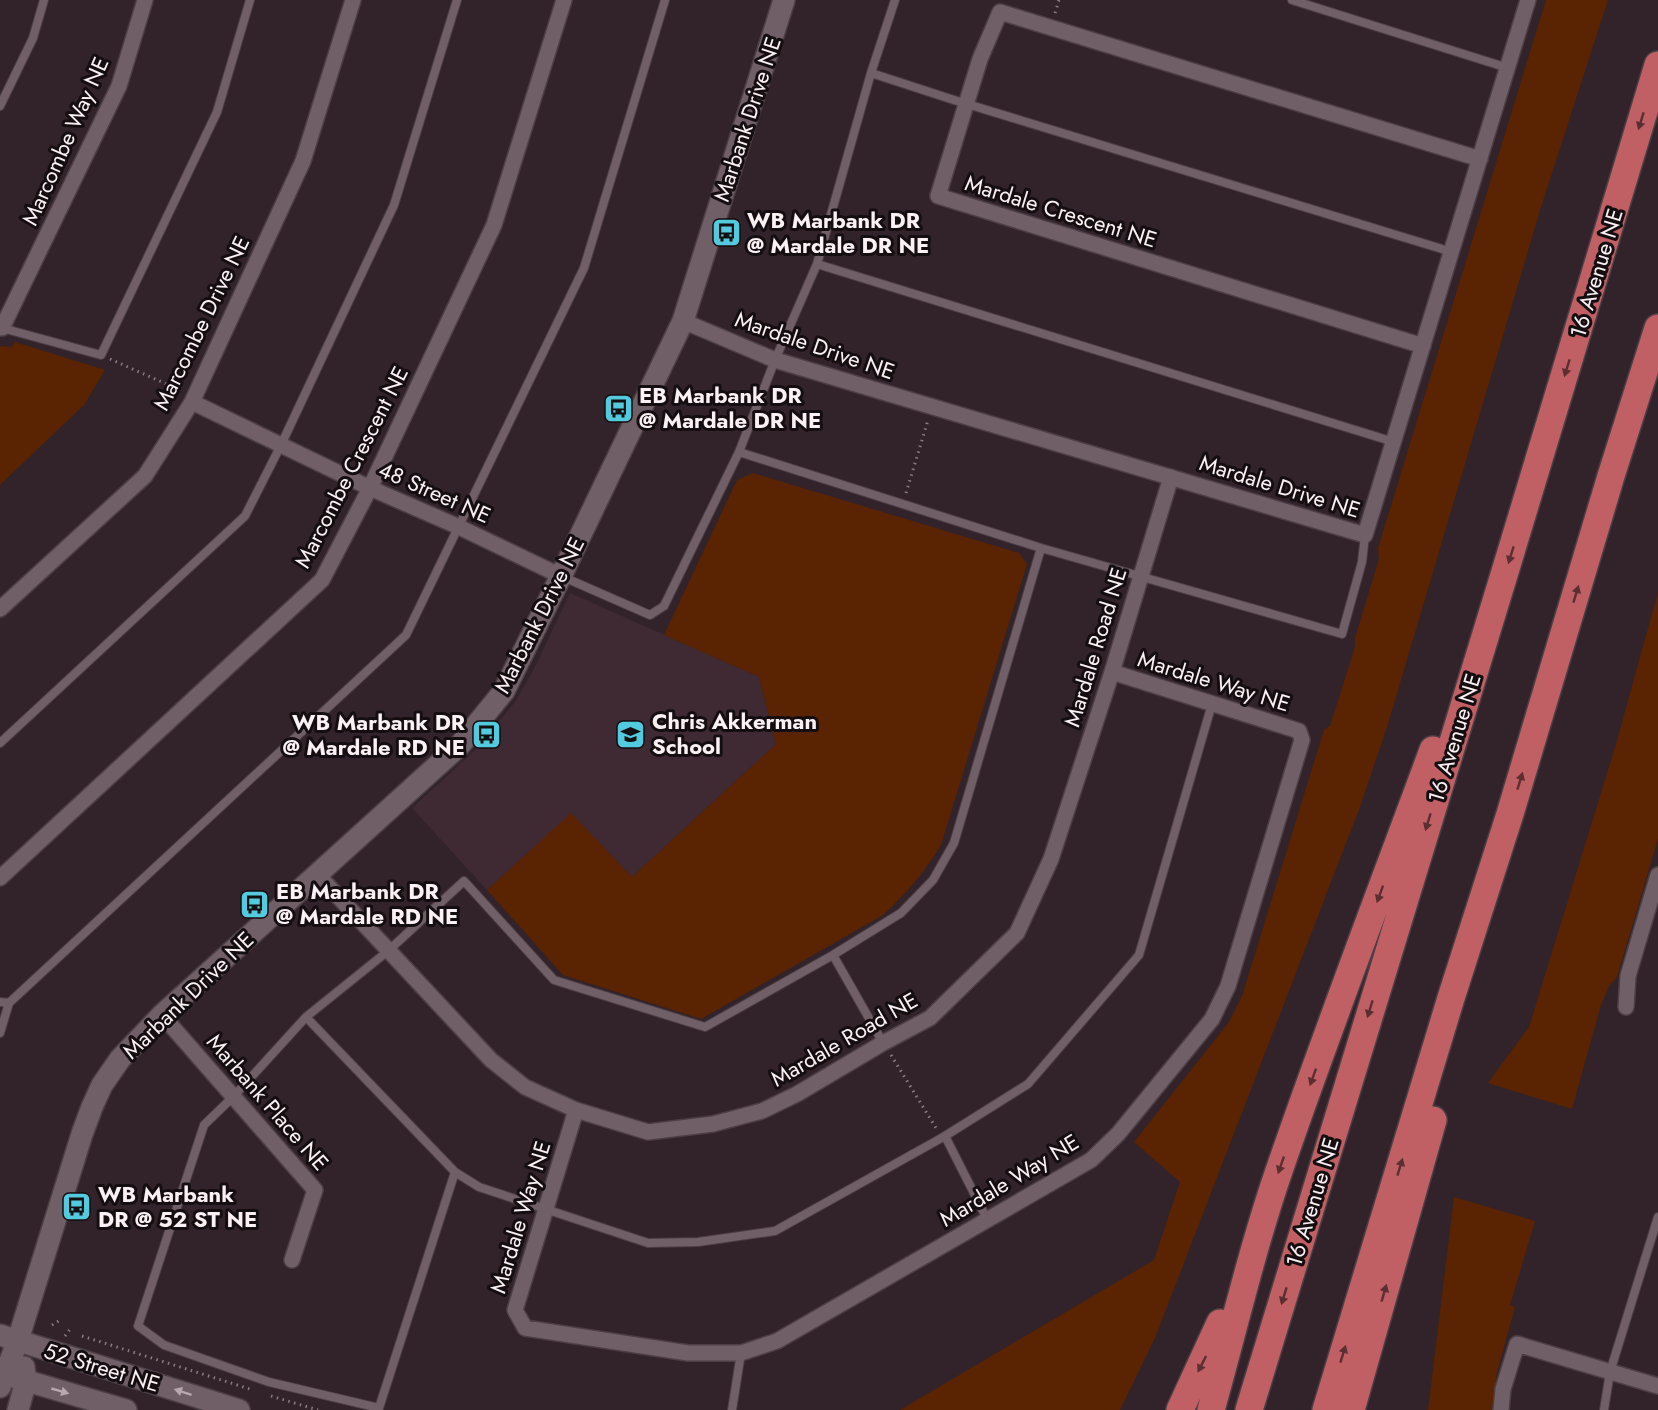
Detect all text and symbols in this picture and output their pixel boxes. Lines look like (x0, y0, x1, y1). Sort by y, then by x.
street label: Marbank Drive NE (705, 32, 789, 206)
street label: Marcombe Way NE (14, 52, 116, 230)
one-way arrow (1636, 112, 1645, 130)
street label: Mardale Crescent NE (961, 167, 1161, 255)
place label: WB Marbank DR @ Mardale DR NE (747, 204, 929, 261)
street label: 16 Avenue NE (1561, 205, 1631, 341)
bus stop icon: WB Marbank DR @ Mardale DR NE (710, 217, 742, 249)
street label: Marcombe Drive NE (145, 230, 257, 416)
street label: Mardale Drive NE (731, 303, 899, 387)
one-way arrow (1562, 359, 1571, 377)
street label: Marcombe Crescent NE (286, 361, 416, 573)
place label: EB Marbank DR @ Mardale DR NE (639, 379, 821, 436)
bus stop icon: EB Marbank DR @ Mardale DR NE (602, 392, 634, 424)
street label: Mardale Drive NE (1196, 446, 1364, 526)
street label: 48 Street NE (374, 453, 496, 531)
street label: Marbank Drive NE (486, 531, 592, 699)
one-way arrow (1506, 546, 1515, 564)
street label: Mardale Road NE (1056, 563, 1134, 731)
one-way arrow (1572, 585, 1581, 603)
street label: Mardale Way NE (1134, 643, 1294, 719)
street label: 16 Avenue NE (1419, 670, 1489, 806)
place label: Chris Akkerman School (652, 705, 817, 762)
place label: WB Marbank DR @ Mardale RD NE (283, 706, 466, 763)
school or university icon: Chris Akkerman School (615, 718, 647, 750)
bus stop icon: WB Marbank DR @ Mardale RD NE (470, 719, 502, 751)
one-way arrow (1516, 771, 1525, 789)
one-way arrow (1423, 813, 1432, 831)
place label: EB Marbank DR @ Mardale RD NE (276, 875, 458, 932)
one-way arrow (1375, 885, 1384, 903)
bus stop icon: EB Marbank DR @ Mardale RD NE (239, 888, 271, 920)
street label: Marbank Drive NE (115, 924, 261, 1066)
street label: Mardale Road NE (764, 984, 924, 1094)
one-way arrow (1365, 1000, 1374, 1018)
street label: Marbank Place NE (199, 1027, 337, 1177)
one-way arrow (1308, 1068, 1317, 1086)
street label: Mardale Way NE (933, 1126, 1085, 1234)
street label: 16 Avenue NE (1277, 1134, 1347, 1270)
street label: Mardale Way NE (482, 1137, 558, 1297)
one-way arrow (1276, 1156, 1285, 1174)
one-way arrow (1396, 1158, 1405, 1176)
place label: WB Marbank DR @ 52 ST NE (98, 1178, 257, 1235)
bus stop icon: WB Marbank DR @ 52 ST NE (61, 1191, 93, 1223)
one-way arrow (1380, 1284, 1389, 1302)
one-way arrow (1279, 1287, 1288, 1305)
street label: 52 Street NE (40, 1334, 164, 1400)
one-way arrow (1339, 1345, 1348, 1363)
one-way arrow (1197, 1356, 1207, 1373)
one-way arrow (51, 1387, 70, 1397)
one-way arrow (174, 1387, 192, 1396)

